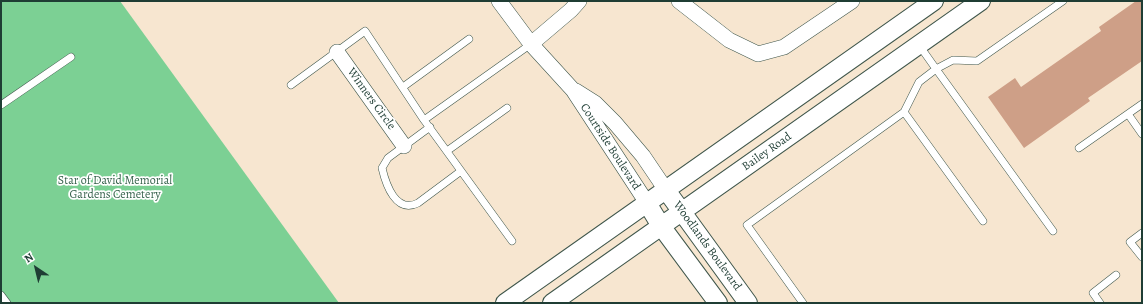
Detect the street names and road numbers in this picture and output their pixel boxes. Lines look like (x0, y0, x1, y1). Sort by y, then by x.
street label: Winners Circle (344, 65, 398, 133)
street label: Courtside Boulevard (577, 101, 643, 193)
street label: Bailey Road (739, 130, 795, 174)
street label: Woodlands Boulevard (670, 199, 744, 293)

